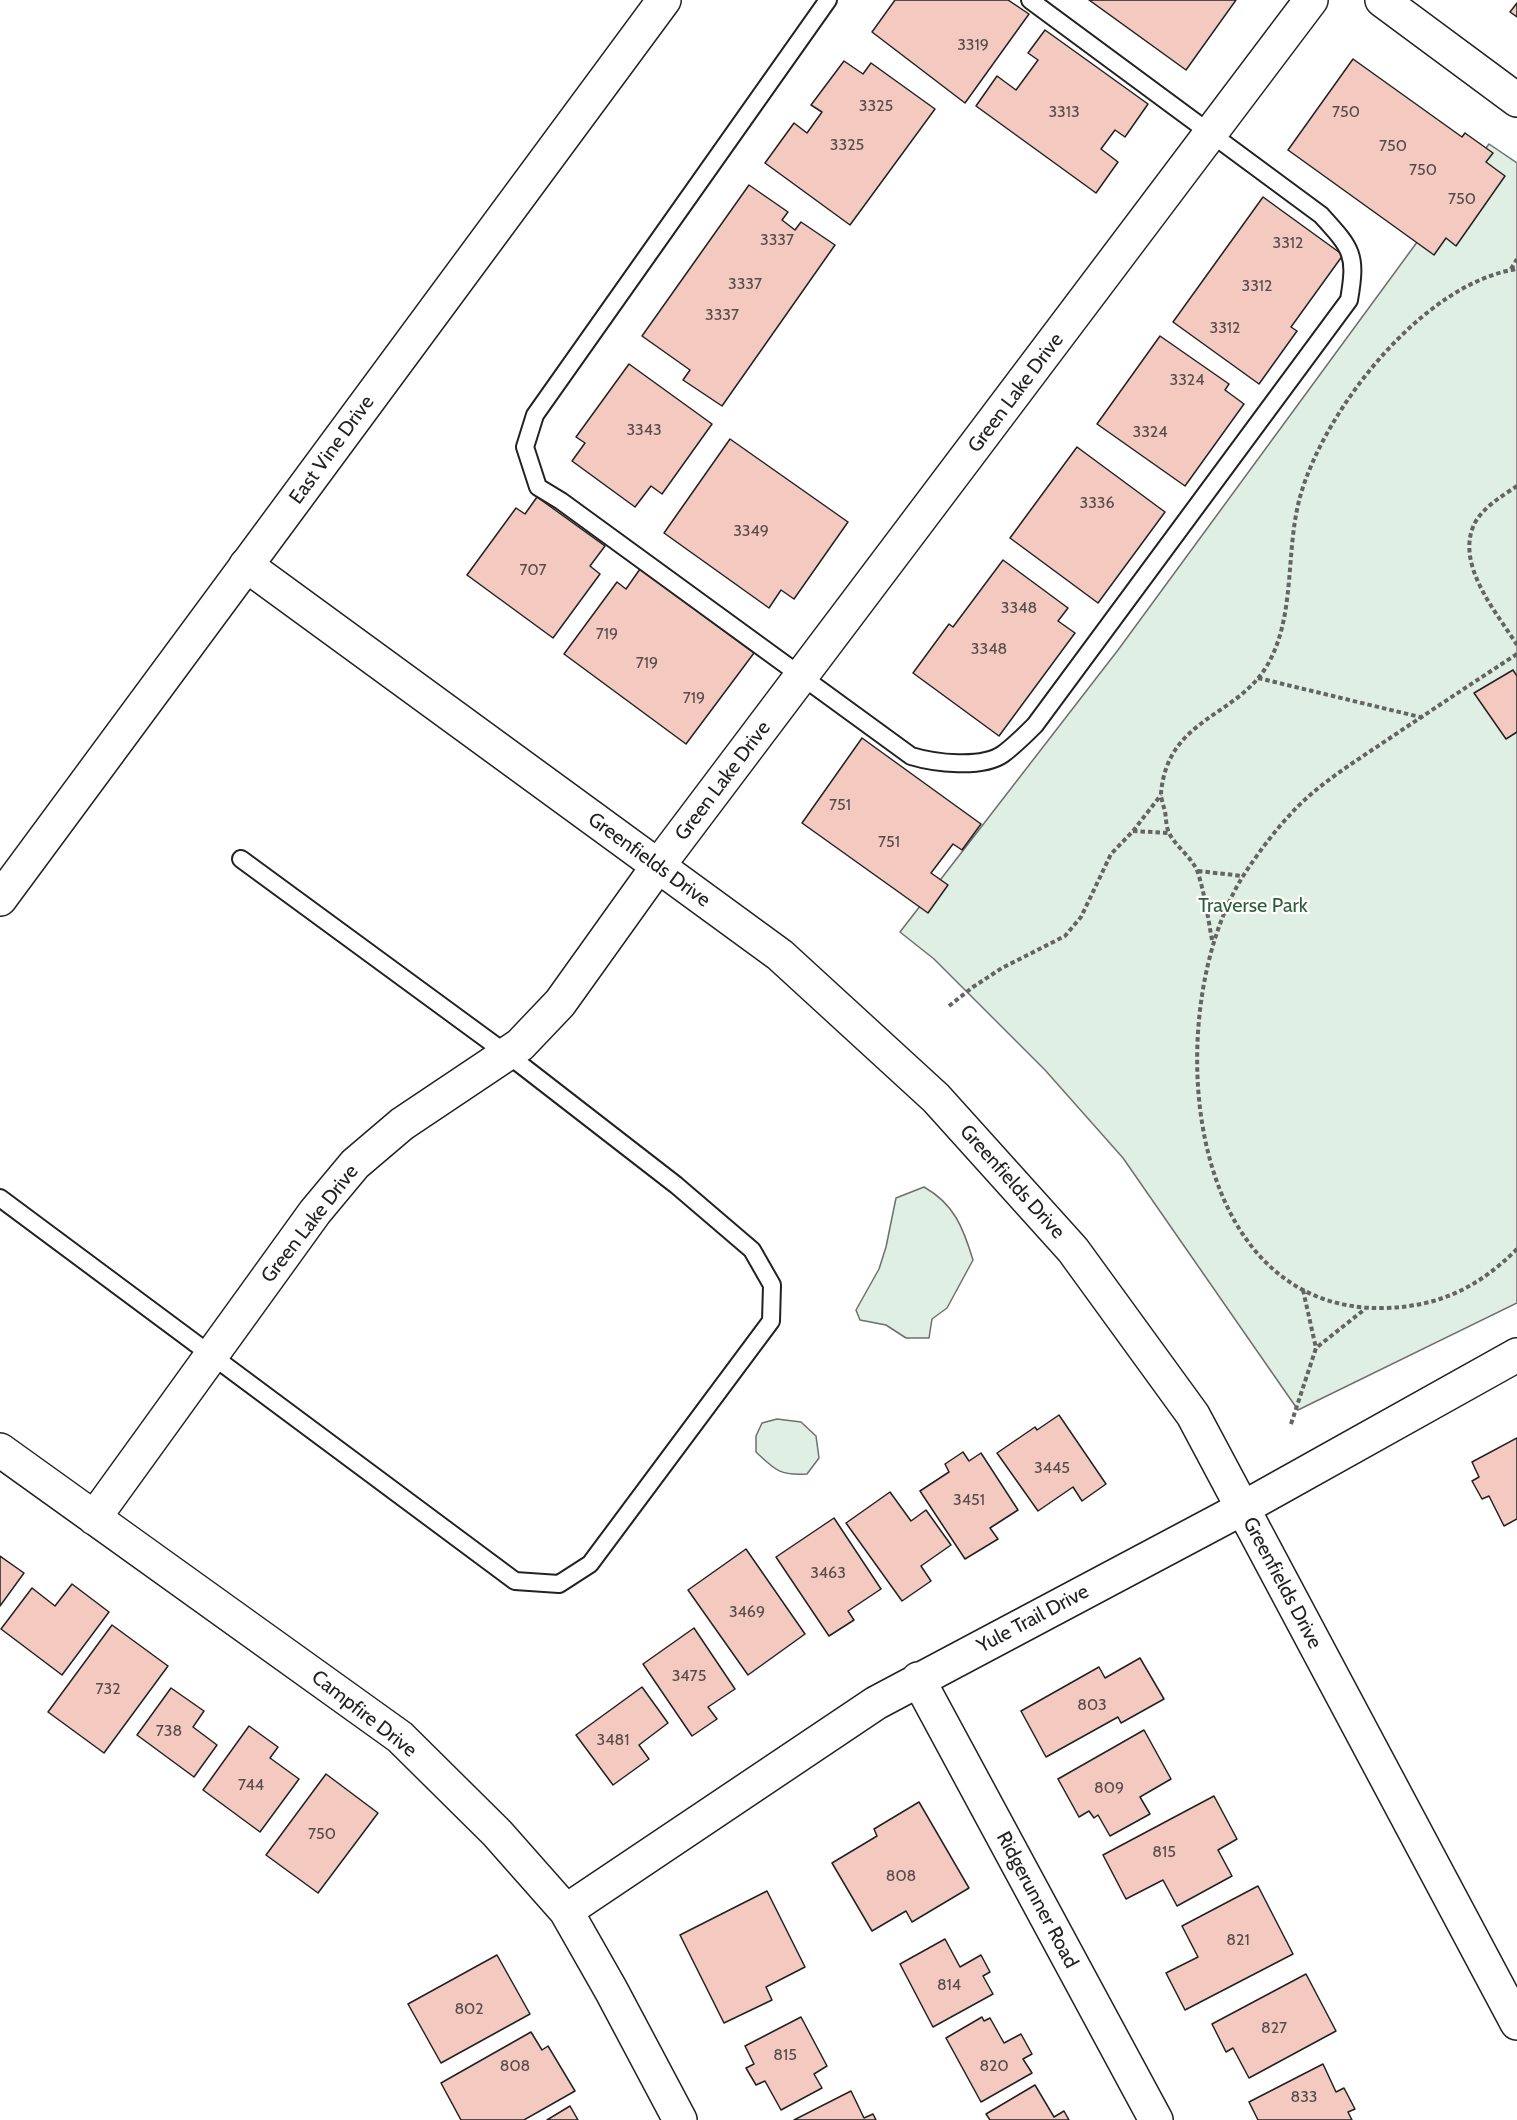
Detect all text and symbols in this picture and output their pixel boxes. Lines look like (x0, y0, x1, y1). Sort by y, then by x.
house number: 3319 (957, 35, 989, 55)
house number: 3325 (859, 96, 893, 116)
house number: 3313 (1048, 102, 1080, 122)
house number: 750 (1332, 102, 1360, 122)
house number: 3325 (830, 135, 864, 155)
house number: 750 (1379, 136, 1407, 156)
house number: 750 (1409, 160, 1437, 180)
house number: 750 (1448, 189, 1476, 209)
house number: 3337 (760, 230, 794, 250)
house number: 3312 (1273, 233, 1303, 253)
house number: 3337 (728, 274, 762, 294)
house number: 3312 (1242, 276, 1272, 296)
house number: 3337 (705, 305, 739, 325)
house number: 3312 (1210, 318, 1240, 338)
street label: Green Lake Drive (963, 329, 1069, 457)
house number: 3324 (1170, 370, 1204, 390)
street label: East Vine Drive (285, 391, 379, 509)
house number: 3343 (626, 420, 662, 440)
house number: 3324 (1133, 422, 1167, 442)
house number: 3336 (1079, 493, 1115, 513)
house number: 3349 (733, 521, 769, 541)
house number: 707 (520, 560, 546, 580)
house number: 3348 (1001, 598, 1037, 618)
house number: 719 (596, 624, 618, 644)
house number: 3348 (971, 639, 1007, 659)
house number: 719 (636, 653, 658, 673)
house number: 719 (683, 688, 705, 708)
street label: Green Lake Drive (670, 717, 776, 845)
house number: 751 (829, 795, 851, 815)
street label: Greenfields Drive (583, 808, 715, 912)
house number: 751 (878, 832, 900, 852)
park label: Traverse Park (1198, 894, 1308, 918)
street label: Greenfields Drive (954, 1120, 1070, 1244)
street label: Green Lake Drive (256, 1160, 364, 1288)
house number: 3445 (1034, 1458, 1070, 1478)
house number: 3451 (953, 1490, 985, 1510)
street label: Greenfields Drive (1237, 1513, 1327, 1653)
house number: 3463 (810, 1563, 846, 1583)
street label: Yule Trail Drive (973, 1580, 1093, 1658)
house number: 3469 (729, 1602, 765, 1622)
street label: Campfire Drive (307, 1665, 421, 1763)
house number: 3475 (672, 1666, 706, 1686)
house number: 732 (95, 1679, 121, 1699)
house number: 803 (1077, 1695, 1107, 1715)
house number: 738 (156, 1721, 182, 1741)
house number: 3481 (597, 1730, 629, 1750)
house number: 744 (238, 1775, 264, 1795)
house number: 809 (1094, 1778, 1124, 1798)
house number: 750 (308, 1824, 336, 1844)
street label: Ridgerunner Road (991, 1828, 1083, 1972)
house number: 815 (1152, 1842, 1176, 1862)
house number: 808 (886, 1866, 916, 1886)
house number: 821 (1226, 1930, 1250, 1950)
house number: 814 (937, 1975, 961, 1995)
house number: 802 (454, 1999, 484, 2019)
house number: 827 (1261, 2018, 1287, 2038)
house number: 815 (773, 2045, 797, 2065)
house number: 808 (500, 2056, 530, 2076)
house number: 820 (979, 2056, 1009, 2076)
house number: 833 (1290, 2087, 1318, 2107)

